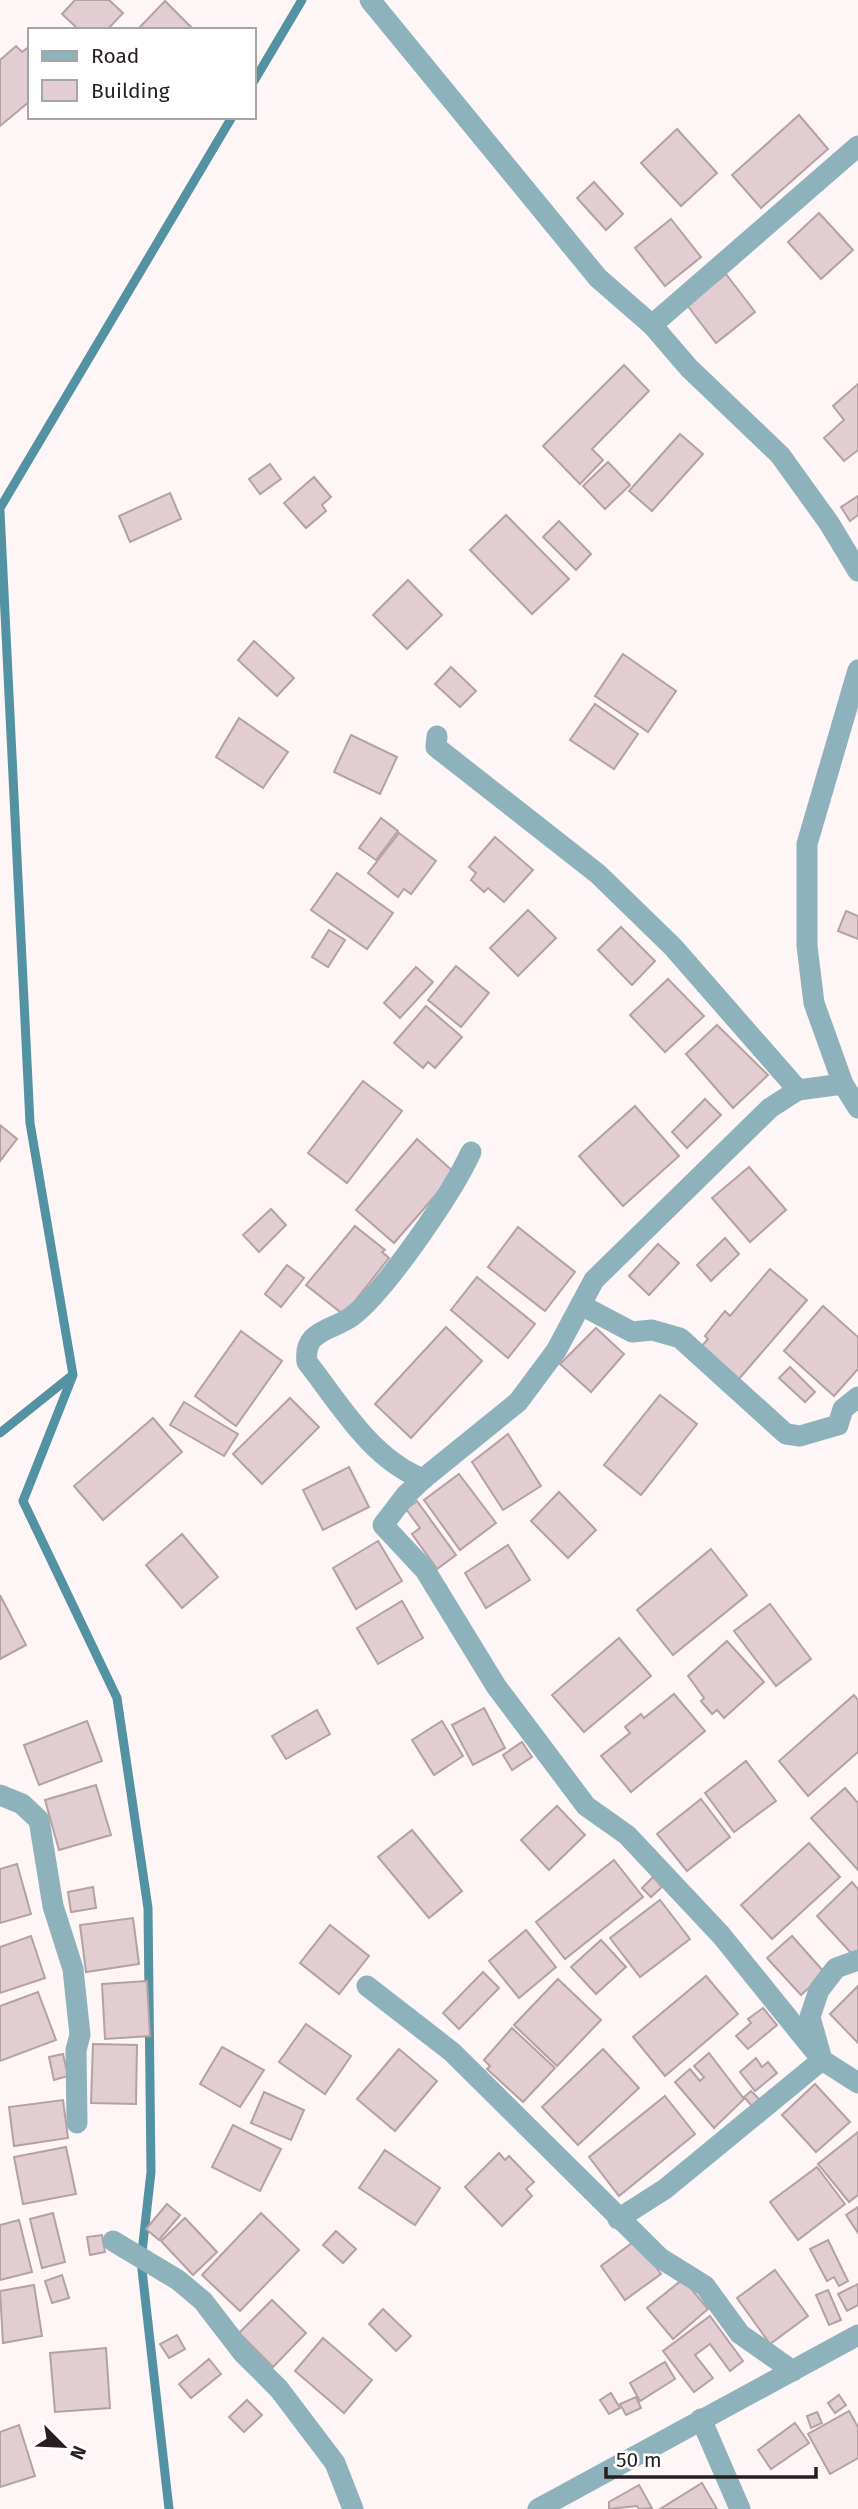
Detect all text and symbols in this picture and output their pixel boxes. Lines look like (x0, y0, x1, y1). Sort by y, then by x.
legend (28, 28, 256, 119)
text: Road (91, 43, 139, 69)
text: Building (91, 78, 170, 104)
north arrow (28, 2411, 98, 2481)
scale bar (606, 2436, 816, 2480)
text: N (65, 2442, 91, 2463)
text: 50 m (616, 2447, 662, 2473)

